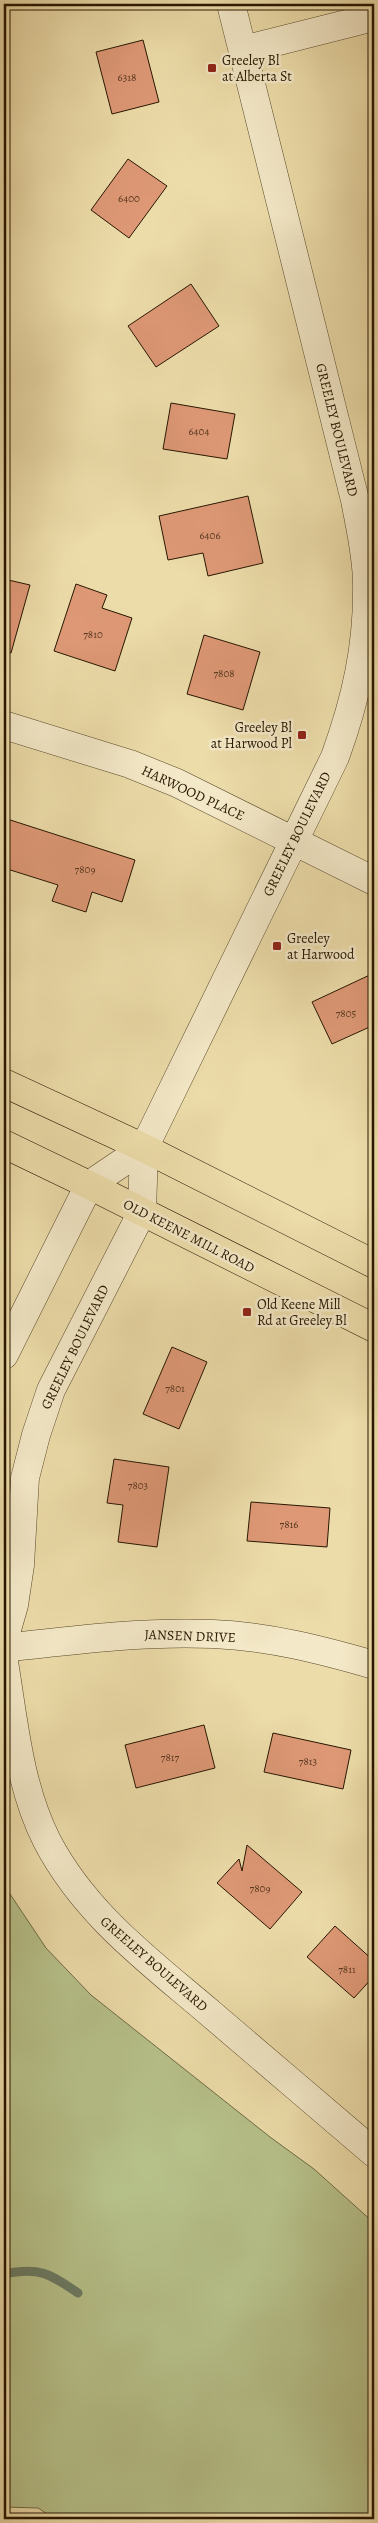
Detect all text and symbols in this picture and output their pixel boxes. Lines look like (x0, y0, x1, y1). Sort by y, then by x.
place label: Greeley Bl at Alberta St (222, 51, 292, 86)
marker: Greeley Bl at Alberta St (206, 62, 218, 74)
house number: 6318 (118, 70, 136, 85)
house number: 6400 (118, 191, 140, 206)
street label: GREELEY BOULEVARD (311, 361, 363, 499)
house number: 6404 (189, 424, 209, 439)
house number: 6406 (199, 528, 221, 543)
house number: 7810 (83, 627, 103, 642)
house number: 7808 (213, 666, 235, 681)
place label: Greeley Bl at Harwood Pl (211, 718, 293, 753)
marker: Greeley Bl at Harwood Pl (296, 729, 308, 741)
street label: HARWOOD PLACE (138, 761, 248, 825)
street label: GREELEY BOULEVARD (259, 768, 336, 900)
house number: 7809 (75, 862, 95, 877)
place label: Greeley at Harwood (287, 929, 355, 964)
marker: Greeley at Harwood (271, 940, 283, 952)
house number: 7805 (336, 1006, 357, 1021)
street label: OLD KEENE MILL ROAD (120, 1195, 258, 1277)
street label: GREELEY BOULEVARD (37, 1281, 114, 1413)
place label: Old Keene Mill Rd at Greeley Bl (257, 1295, 347, 1330)
marker: Old Keene Mill Rd at Greeley Bl (241, 1306, 253, 1318)
house number: 7801 (165, 1381, 185, 1396)
house number: 7803 (128, 1478, 148, 1493)
house number: 7816 (280, 1517, 298, 1532)
street label: JANSEN DRIVE (144, 1625, 236, 1647)
house number: 7817 (161, 1750, 180, 1765)
house number: 7813 (299, 1754, 317, 1769)
house number: 7809 (250, 1881, 270, 1896)
street label: GREELEY BOULEVARD (96, 1912, 212, 2016)
house number: 7811 (338, 1962, 356, 1977)

